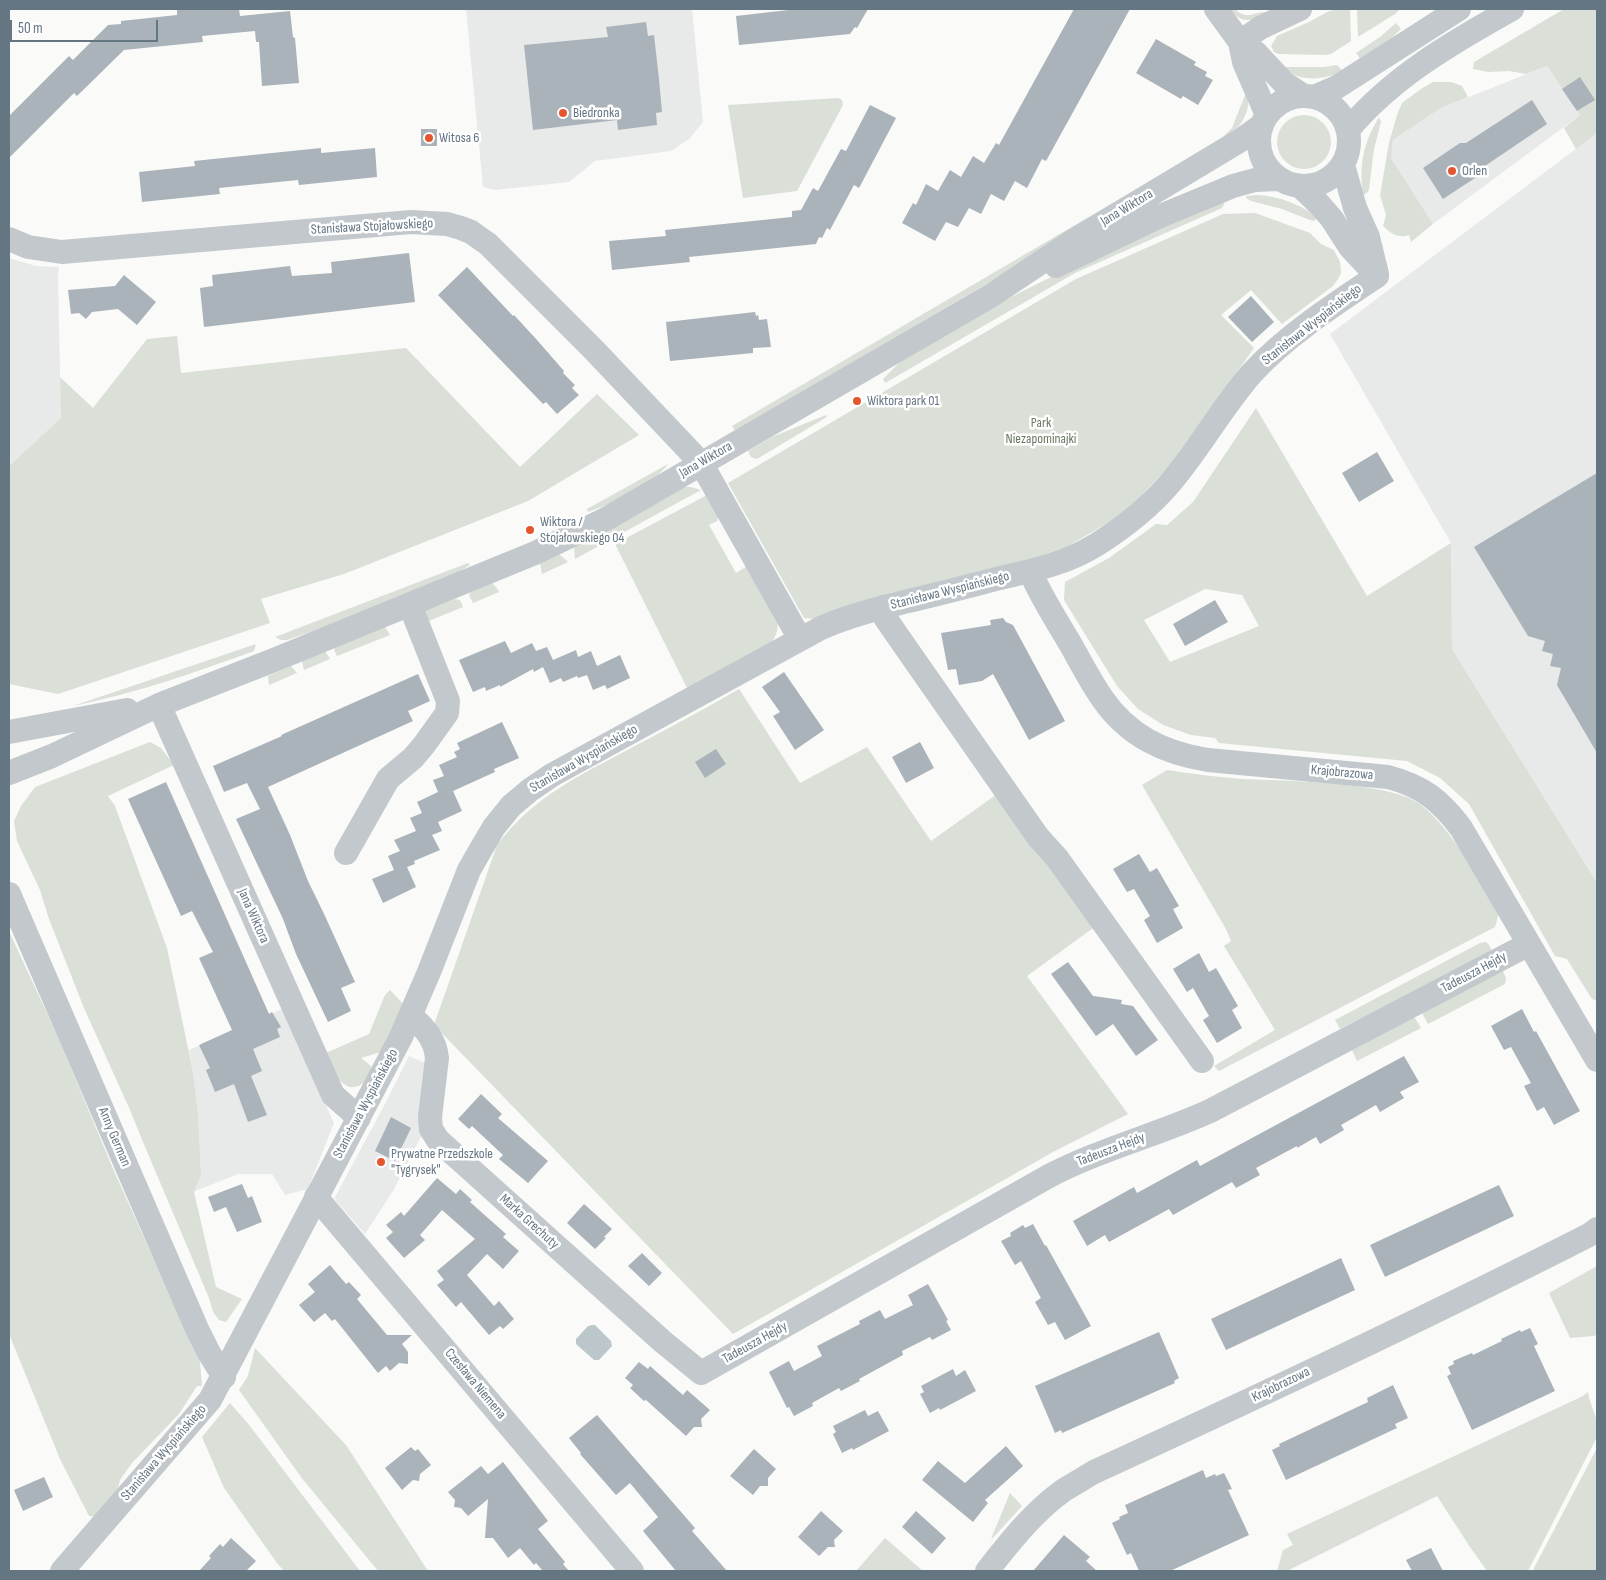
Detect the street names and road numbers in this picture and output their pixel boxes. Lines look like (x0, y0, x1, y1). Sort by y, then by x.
street label: Jana Wiktora (1098, 186, 1156, 230)
street label: Stanisława Stojałowskiego (310, 215, 434, 239)
street label: Stanisława Wyspiańskiego (1259, 281, 1365, 369)
street label: Jana Wiktora (677, 438, 735, 482)
street label: Stanisława Wyspiańskiego (889, 568, 1011, 614)
street label: Stanisława Wyspiańskiego (527, 721, 641, 797)
street label: Krajobrazowa (1310, 762, 1374, 784)
street label: Jana Wiktora (234, 886, 272, 946)
street label: Tadeusza Hejdy (1439, 949, 1509, 997)
street label: Stanisława Wyspiańskiego (330, 1046, 402, 1162)
street label: Anny German (94, 1105, 134, 1169)
street label: Tadeusza Hejdy (1075, 1129, 1147, 1171)
street label: Marka Grechuty (496, 1191, 562, 1253)
street label: Tadeusza Hejdy (720, 1318, 790, 1368)
street label: Czesława Niemena (441, 1345, 509, 1423)
street label: Krajobrazowa (1249, 1364, 1313, 1406)
street label: Stanisława Wyspiańskiego (118, 1402, 210, 1504)

